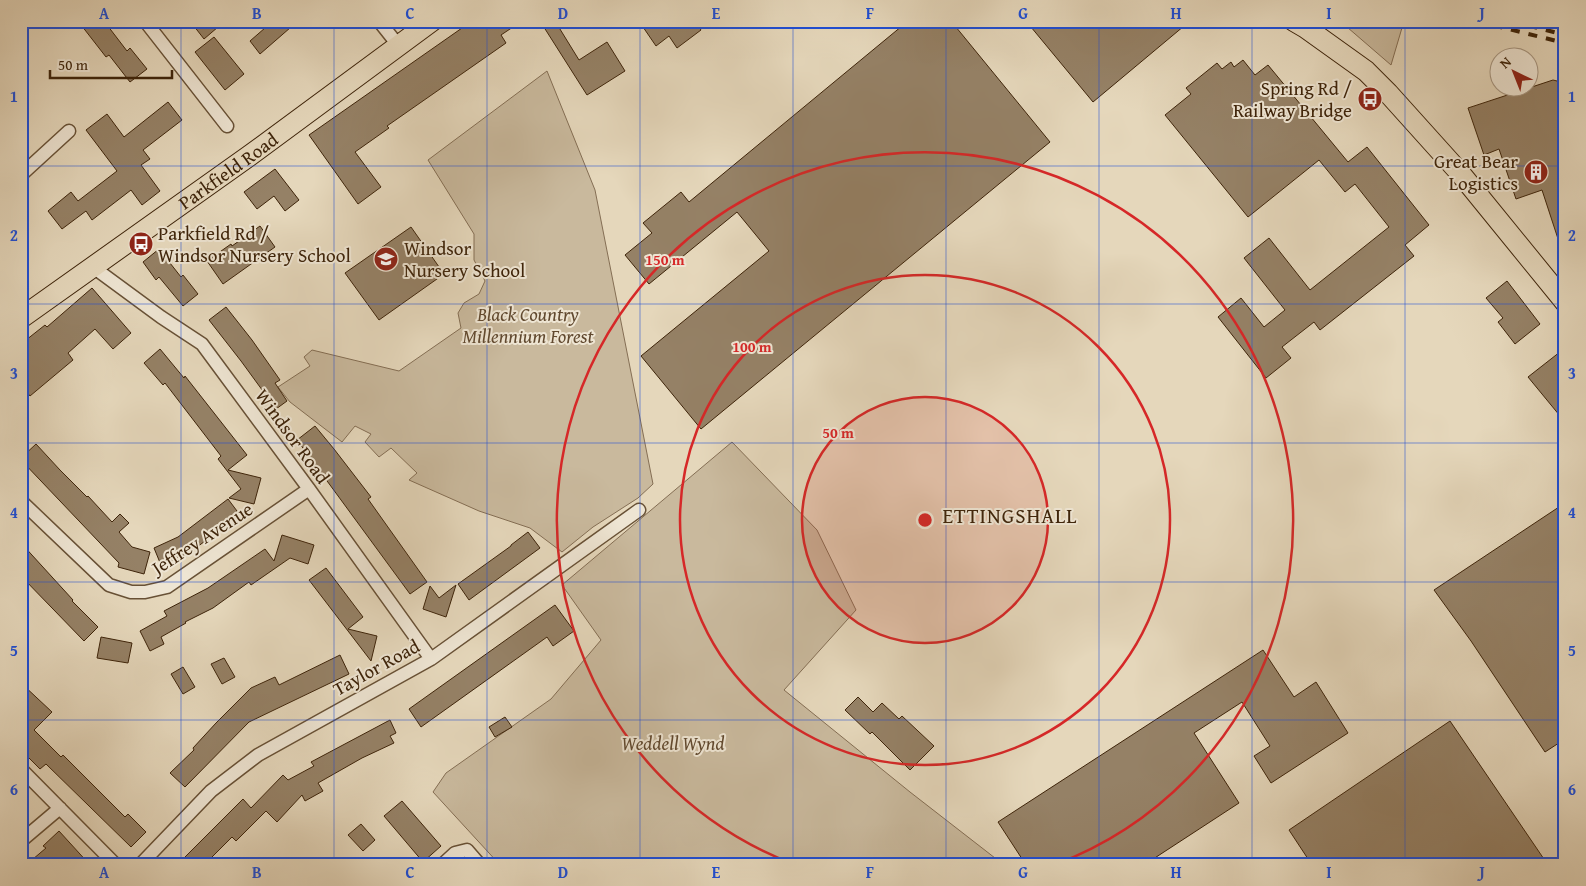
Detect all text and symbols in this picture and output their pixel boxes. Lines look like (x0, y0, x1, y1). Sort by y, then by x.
text: A (99, 1, 110, 25)
text: B (252, 1, 262, 25)
text: C (405, 1, 415, 25)
text: D (558, 1, 568, 25)
text: E (712, 1, 721, 25)
text: F (866, 1, 874, 25)
text: G (1018, 1, 1028, 25)
text: H (1170, 1, 1182, 25)
text: I (1326, 1, 1332, 25)
text: J (1476, 1, 1485, 25)
scale bar (50, 48, 172, 80)
north arrow (1488, 48, 1538, 98)
text: N (1495, 52, 1516, 73)
text: 50 m (58, 54, 89, 75)
place label: Spring Rd / Railway Bridge (1233, 74, 1352, 124)
text: 1 (10, 84, 18, 108)
text: 1 (1568, 84, 1576, 108)
bus stop icon: Spring Rd / Railway Bridge (1357, 86, 1383, 112)
street label: Parkfield Road (172, 125, 284, 216)
place label: Great Bear Logistics (1434, 147, 1518, 197)
building icon: Great Bear Logistics (1523, 159, 1549, 185)
place label: Parkfield Rd / Windsor Nursery School (158, 219, 351, 269)
text: 2 (10, 223, 18, 247)
text: 2 (1568, 223, 1576, 247)
bus stop icon: Parkfield Rd / Windsor Nursery School (128, 231, 154, 257)
place label: Windsor Nursery School (404, 234, 525, 284)
school or university icon: Windsor Nursery School (373, 246, 399, 272)
text: 150 m (645, 249, 685, 270)
park label: Black Country Millennium Forest (463, 300, 594, 350)
text: 100 m (732, 336, 772, 357)
text: 3 (10, 361, 18, 385)
text: 3 (1568, 361, 1576, 385)
street label: Windsor Road (249, 383, 338, 490)
text: 50 m (822, 422, 854, 443)
street label: Jeffrey Avenue (144, 495, 258, 582)
text: 4 (10, 500, 18, 524)
district label: ETTINGSHALL (942, 500, 1078, 531)
text: 4 (1568, 500, 1576, 524)
centre of rings (916, 511, 934, 529)
street label: Taylor Road (328, 631, 425, 702)
text: 5 (10, 638, 18, 662)
text: 5 (1568, 638, 1576, 662)
park label: Weddell Wynd (621, 729, 725, 757)
text: 6 (10, 777, 18, 801)
text: 6 (1568, 777, 1576, 801)
text: A (99, 860, 110, 884)
text: B (252, 860, 262, 884)
text: C (405, 860, 415, 884)
text: D (558, 860, 568, 884)
text: E (712, 860, 721, 884)
text: F (866, 860, 874, 884)
text: G (1018, 860, 1028, 884)
text: H (1170, 860, 1182, 884)
text: I (1326, 860, 1332, 884)
text: J (1476, 860, 1485, 884)

